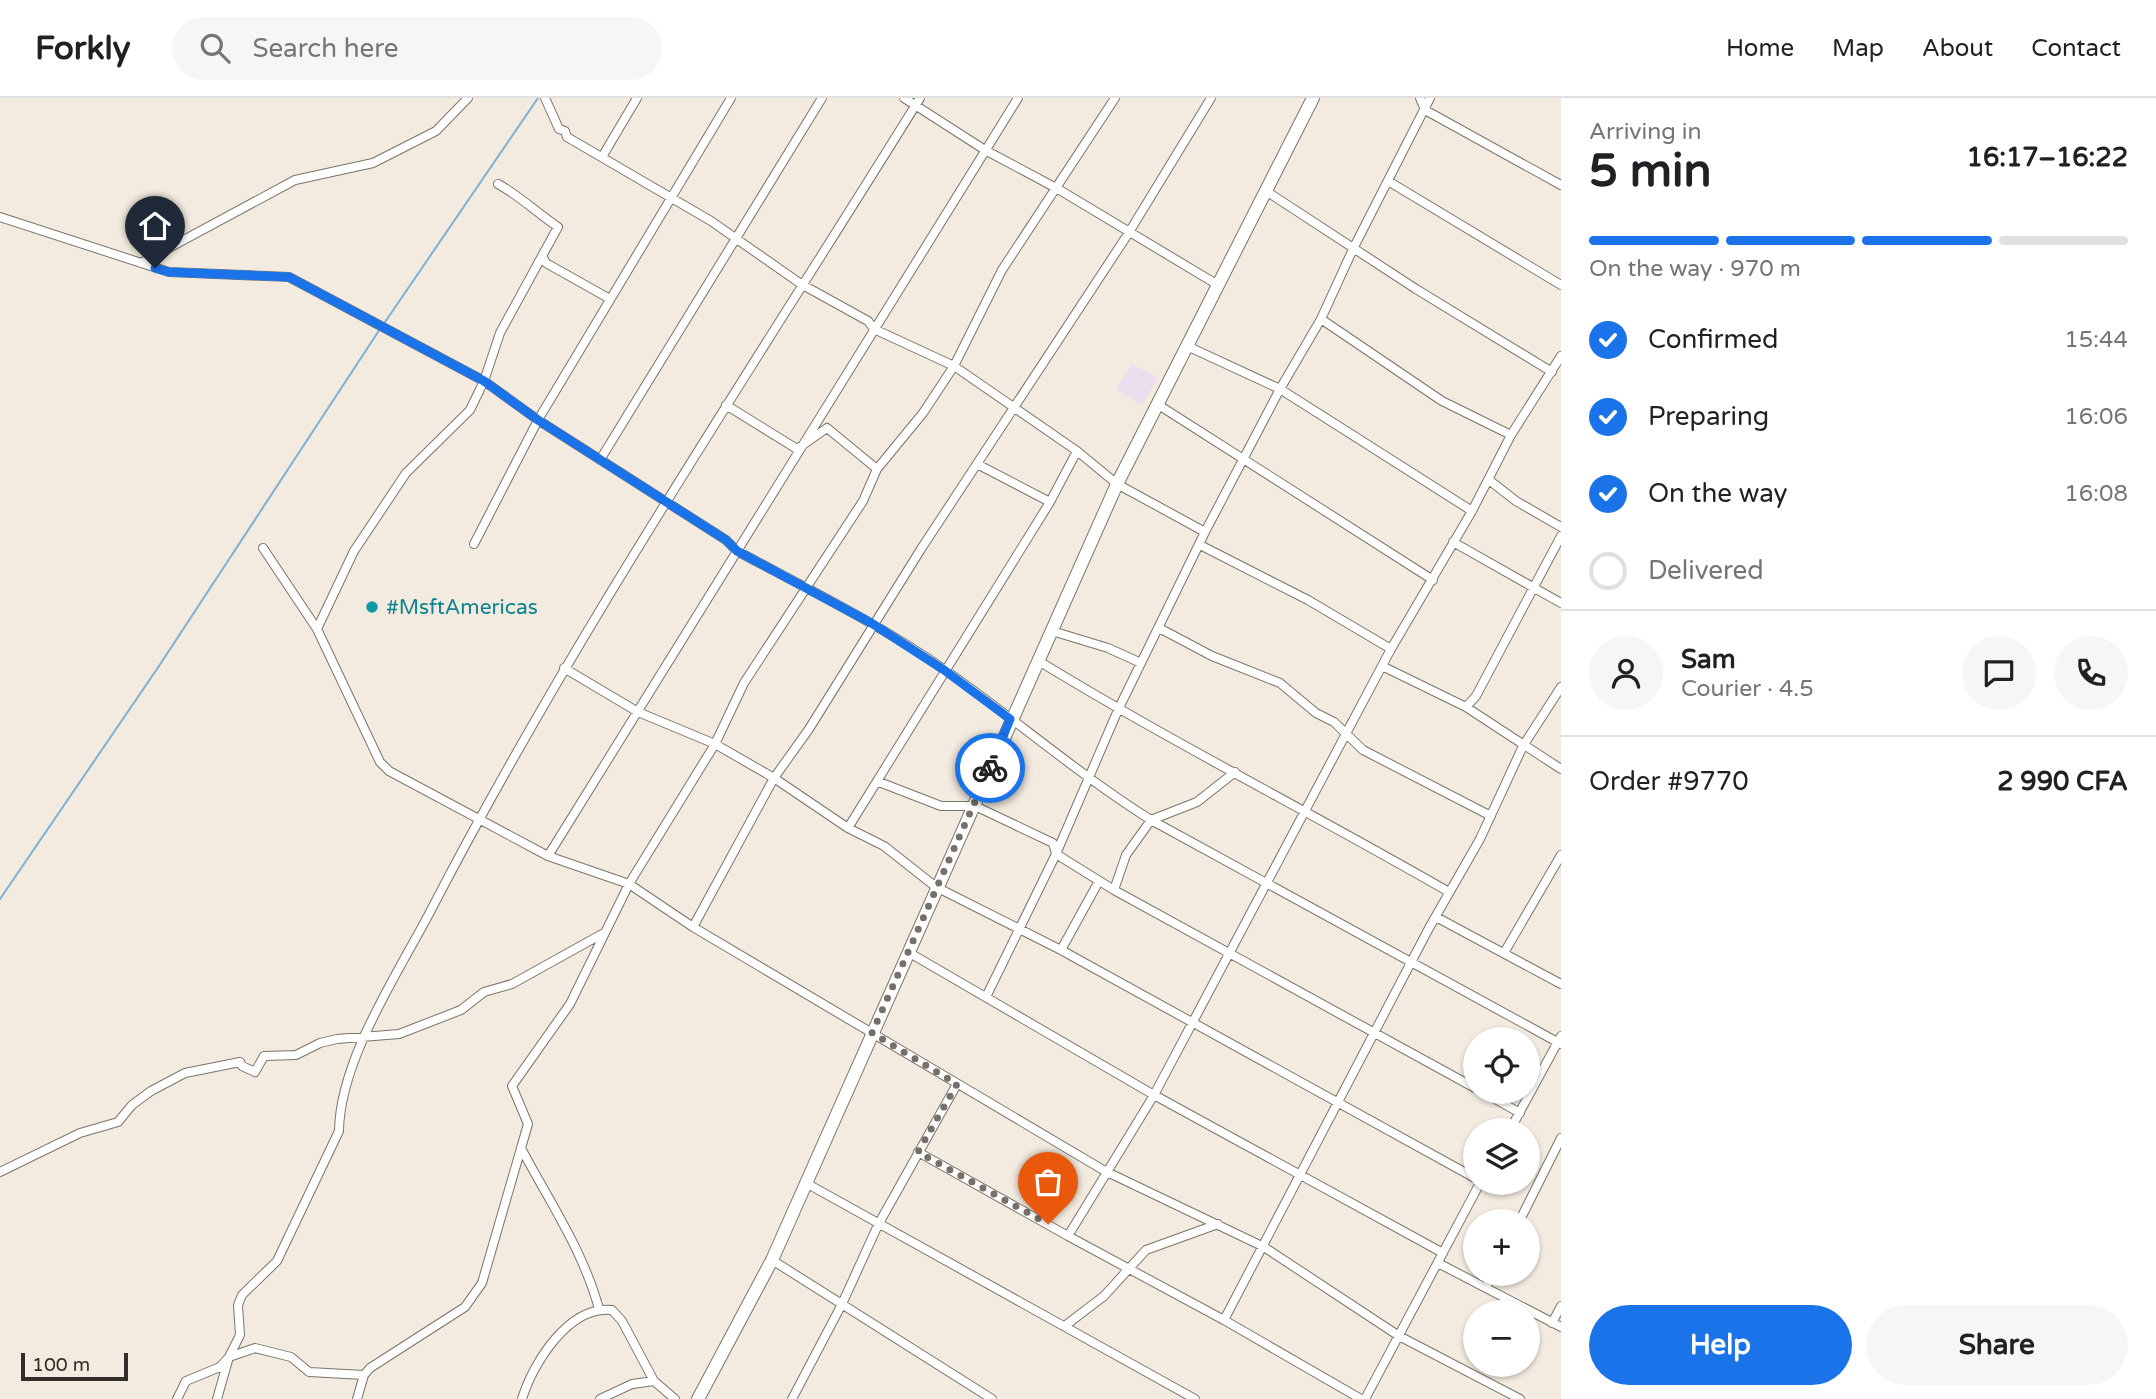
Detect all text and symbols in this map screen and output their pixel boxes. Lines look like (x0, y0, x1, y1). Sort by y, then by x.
search box (172, 17, 662, 80)
text: Forkly (35, 29, 130, 68)
icon: search (196, 29, 234, 67)
text: Search here (252, 33, 399, 64)
text: Home (1726, 34, 1794, 63)
text: Map (1832, 34, 1884, 63)
text: About (1922, 34, 1993, 63)
text: Contact (2031, 34, 2121, 63)
text: Arriving in (1589, 118, 1702, 146)
text: 16:17–16:22 (1967, 142, 2128, 173)
text: 5 min (1589, 144, 1712, 199)
pin (125, 196, 185, 268)
icon: home (136, 207, 174, 245)
text: On the way · 970 m (1589, 255, 1801, 283)
icon: check (1589, 321, 1627, 359)
text: Confirmed (1648, 324, 1778, 355)
text: 15:44 (2064, 326, 2128, 354)
icon: check (1589, 398, 1627, 436)
text: Preparing (1648, 401, 1769, 432)
text: 16:06 (2064, 403, 2128, 431)
icon: check (1589, 475, 1627, 513)
text: On the way (1648, 478, 1788, 509)
text: 16:08 (2064, 480, 2128, 508)
text: Delivered (1648, 555, 1764, 586)
place label: #MsftAmericas (386, 595, 538, 620)
marker: #MsftAmericas (364, 599, 380, 615)
button: person (1589, 636, 1663, 710)
button: chat (1962, 636, 2036, 710)
button: phone (2054, 636, 2128, 710)
text: Sam (1681, 644, 1736, 675)
text: Courier · 4.5 (1681, 675, 1814, 703)
courier (955, 733, 1025, 803)
icon: bike (971, 749, 1009, 787)
text: Order #9770 (1589, 766, 1749, 797)
text: 2 990 CFA (1997, 766, 2128, 797)
map controls (1463, 1027, 1540, 1377)
button: locate (1463, 1027, 1540, 1104)
button: layers (1463, 1118, 1540, 1195)
pin (1018, 1152, 1078, 1224)
icon: bag (1029, 1163, 1067, 1201)
button: + (1463, 1209, 1540, 1286)
button: − (1463, 1300, 1540, 1377)
button: Help (1589, 1305, 1852, 1385)
button: Share (1866, 1305, 2128, 1385)
scale bar (21, 1350, 128, 1382)
text: 100 m (32, 1354, 90, 1376)

